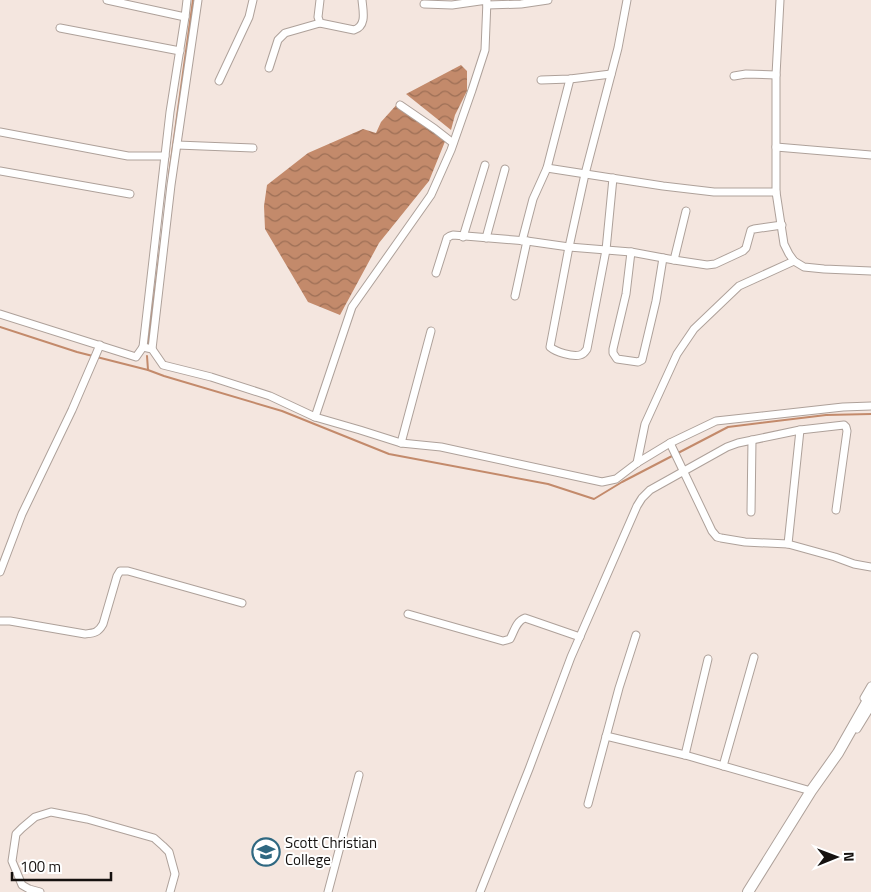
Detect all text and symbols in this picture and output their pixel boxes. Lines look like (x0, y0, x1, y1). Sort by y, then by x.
place label: Scott Christian College (285, 831, 377, 871)
north arrow (811, 832, 861, 882)
school or university icon: Scott Christian College (251, 837, 281, 867)
scale bar (12, 850, 111, 882)
text: N (839, 852, 860, 862)
text: 100 m (20, 855, 61, 878)

